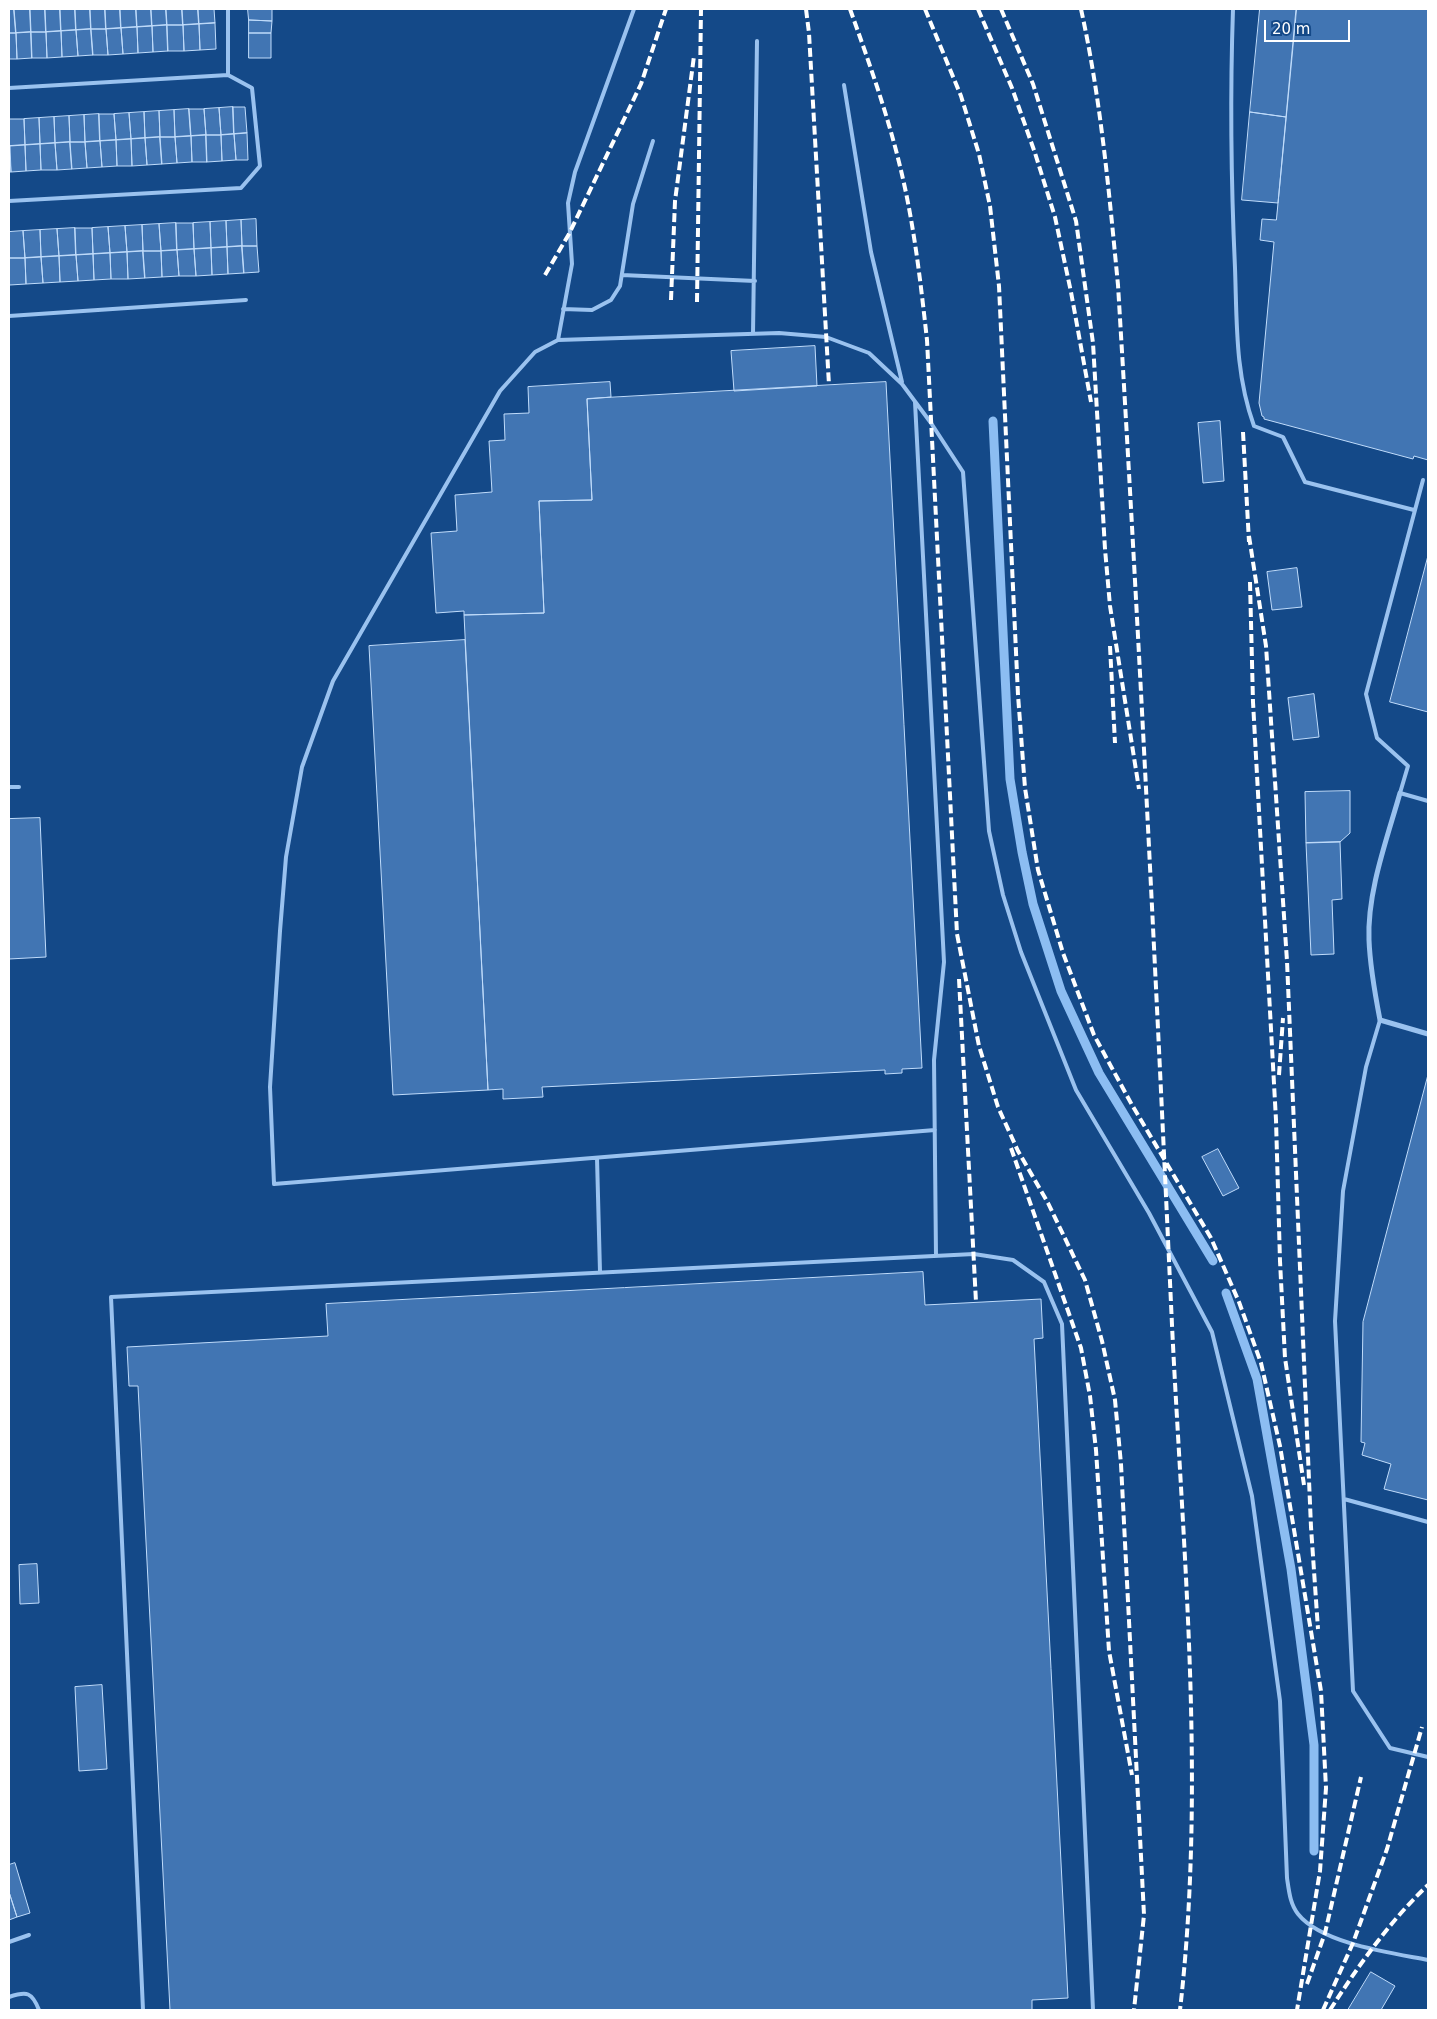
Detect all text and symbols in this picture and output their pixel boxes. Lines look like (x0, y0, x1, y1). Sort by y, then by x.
scale bar (1267, 10, 1353, 42)
text: 20 m (1272, 20, 1310, 38)

